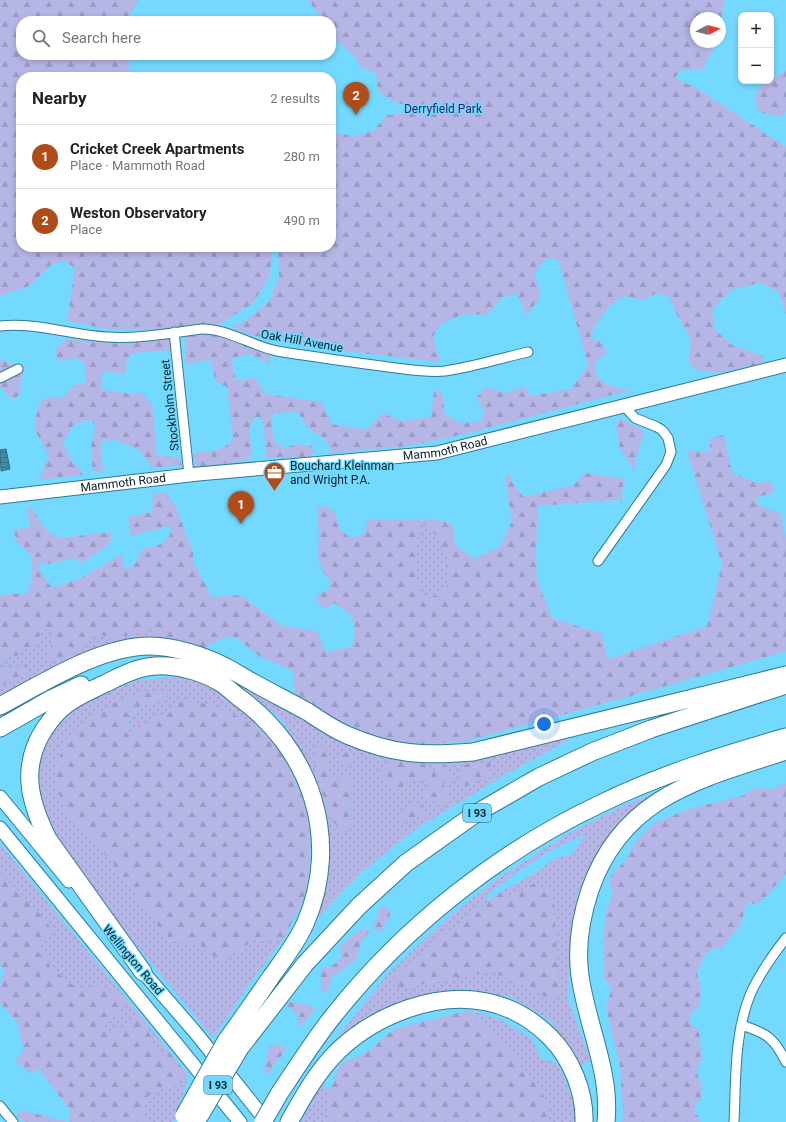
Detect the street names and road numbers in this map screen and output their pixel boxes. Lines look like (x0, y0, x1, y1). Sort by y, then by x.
street label: Oak Hill Avenue (260, 327, 344, 355)
street label: Stockholm Street (158, 359, 182, 451)
street label: Mammoth Road (402, 434, 489, 463)
street label: Mammoth Road (80, 471, 167, 495)
road number: I 93 (463, 804, 491, 822)
street label: Wellington Road (100, 922, 166, 998)
road number: I 93 (204, 1076, 232, 1094)

